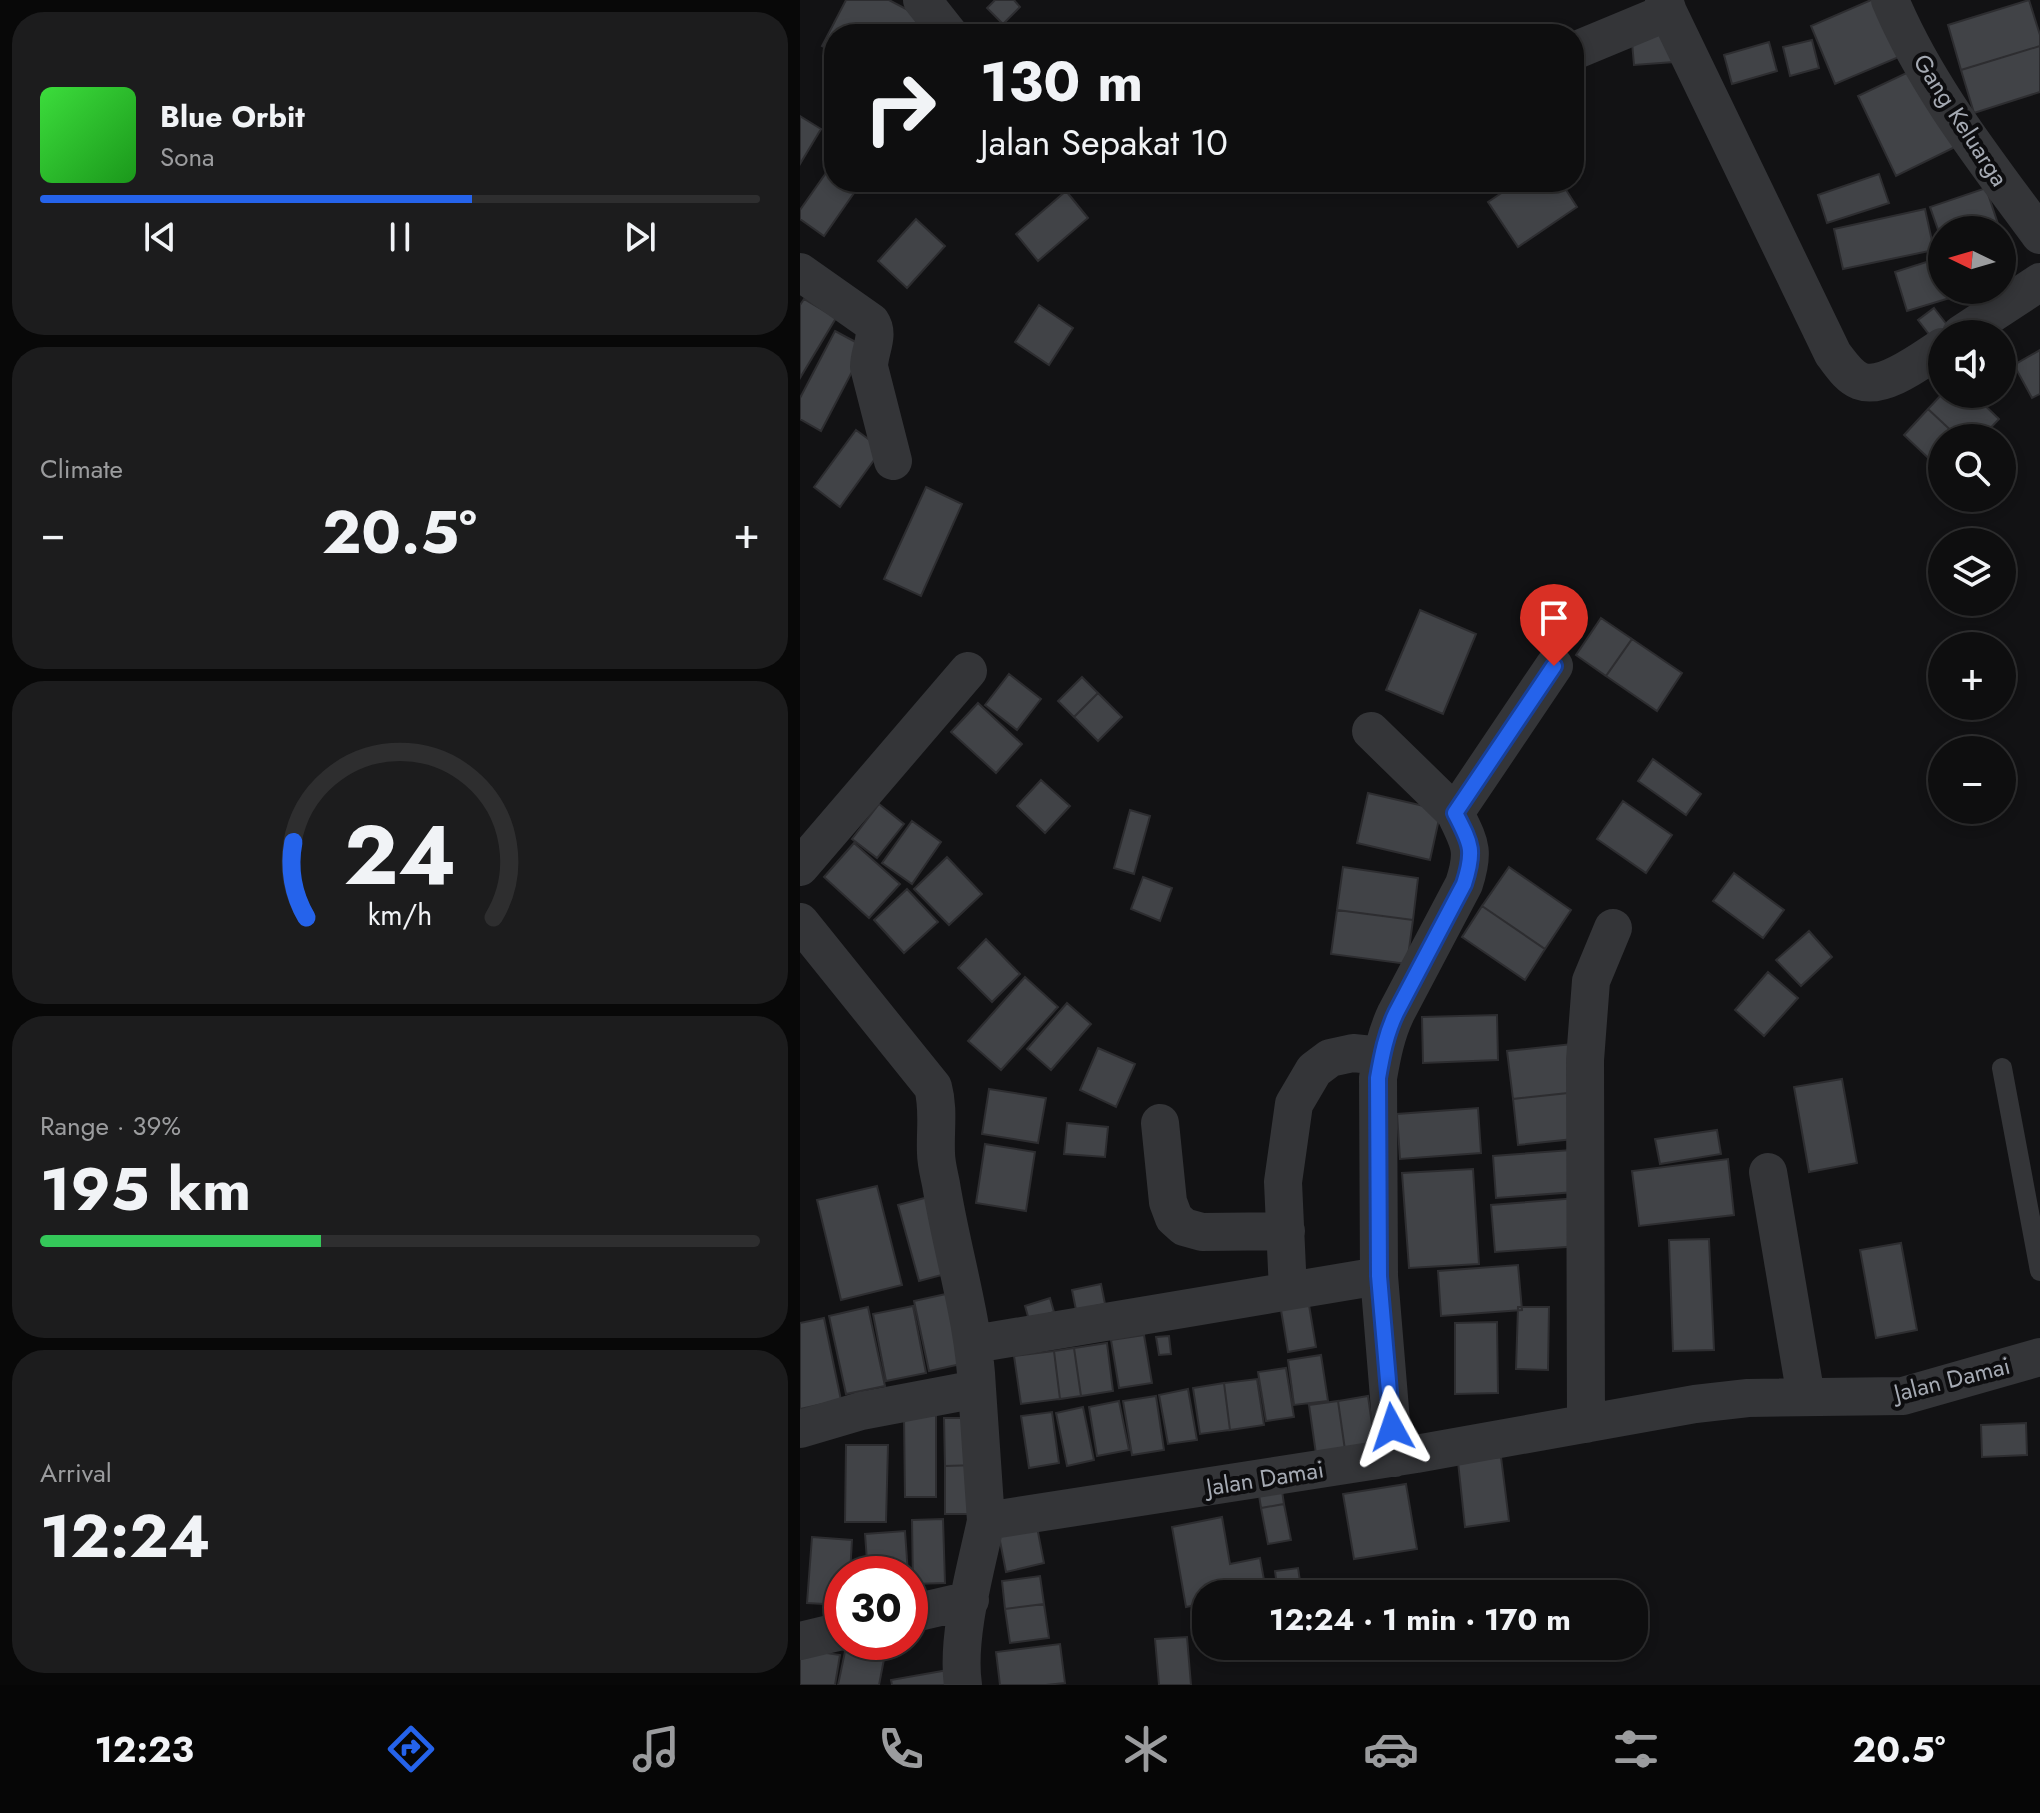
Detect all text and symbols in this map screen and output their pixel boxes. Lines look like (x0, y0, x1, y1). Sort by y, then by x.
text: 130 m (980, 41, 1143, 122)
street label: Gang Keluarga (1905, 47, 2017, 193)
icon: right (848, 56, 952, 160)
text: Blue Orbit (160, 95, 305, 138)
text: Jalan Sepakat 10 (980, 116, 1228, 168)
text: Sona (160, 138, 215, 176)
icon: previous (138, 215, 182, 259)
icon: pause (378, 215, 422, 259)
icon: next (618, 215, 662, 259)
north arrow (1928, 216, 2016, 304)
map controls (1928, 216, 2016, 824)
button: sound (1928, 320, 2016, 408)
button: search (1928, 424, 2016, 512)
text: Climate (40, 450, 123, 488)
text: 20.5° (322, 489, 477, 576)
text: − (40, 501, 66, 565)
text: + (733, 501, 760, 565)
button: layers (1928, 528, 2016, 616)
pin (1520, 584, 1588, 666)
icon: arrive (1532, 596, 1576, 640)
button: + (1928, 632, 2016, 720)
button: − (1928, 736, 2016, 824)
text: 24 (344, 795, 456, 915)
text: km/h (368, 895, 432, 937)
text: Range · 39% (40, 1107, 181, 1145)
text: 195 km (40, 1146, 251, 1233)
street label: Jalan Damai (1887, 1348, 2014, 1411)
position arrow (1350, 1385, 1434, 1469)
street label: Jalan Damai (1201, 1451, 1326, 1505)
text: Arrival (40, 1454, 112, 1492)
text: 12:24 (40, 1493, 210, 1580)
speed limit sign: 30 (824, 1556, 928, 1660)
text: 12:24 · 1 min · 170 m (1269, 1598, 1571, 1641)
icon: directions (383, 1721, 439, 1777)
icon: music (628, 1721, 684, 1777)
icon: phone (873, 1721, 929, 1777)
icon: climate (1118, 1721, 1174, 1777)
icon: car (1363, 1721, 1419, 1777)
icon: filters (1608, 1721, 1664, 1777)
text: 12:23 (94, 1723, 194, 1775)
text: 20.5° (1853, 1723, 1946, 1775)

